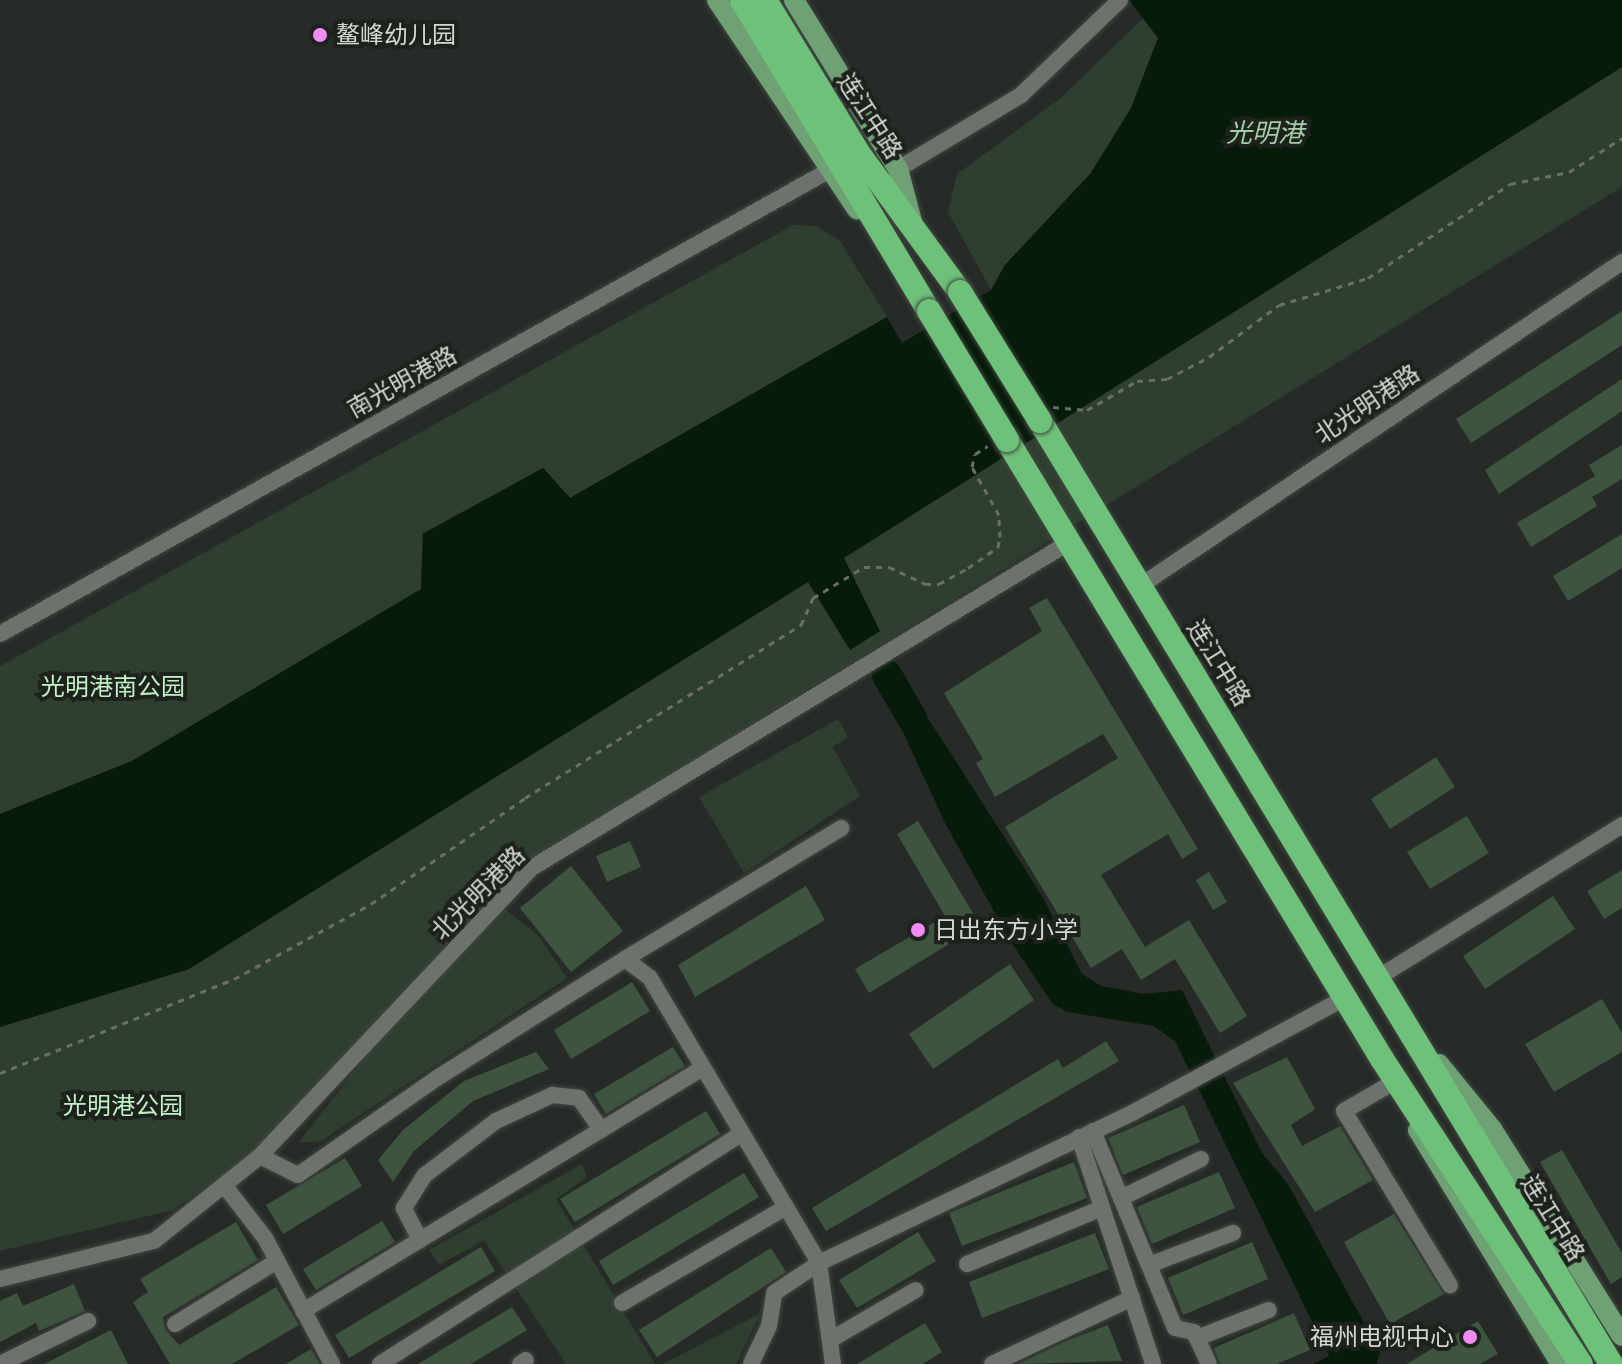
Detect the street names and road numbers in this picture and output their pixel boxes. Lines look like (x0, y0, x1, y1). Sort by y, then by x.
street label: 连江中路 (832, 68, 908, 164)
street label: 南光明港路 (343, 340, 461, 424)
street label: 北光明港路 (1309, 359, 1425, 449)
street label: 连江中路 (1181, 615, 1257, 711)
street label: 北光明港路 (425, 840, 531, 946)
street label: 连江中路 (1515, 1170, 1591, 1266)

